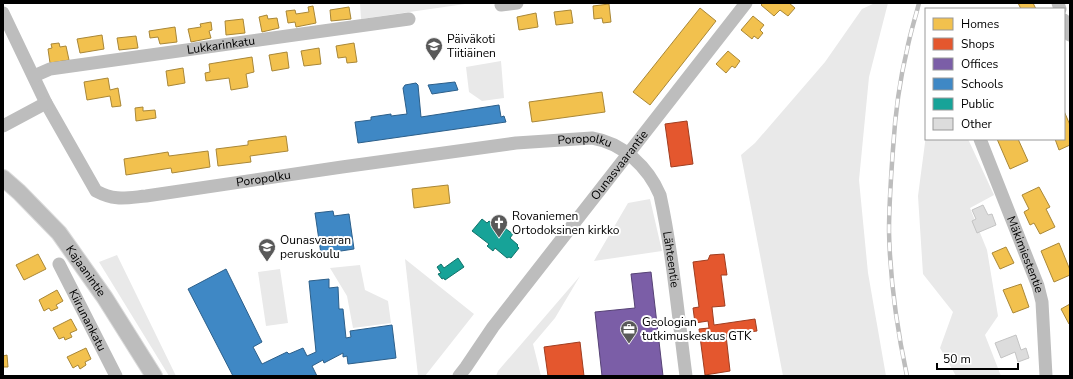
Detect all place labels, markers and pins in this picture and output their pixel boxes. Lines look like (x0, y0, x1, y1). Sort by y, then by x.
place label: Päiväkoti Tiitiäinen (447, 31, 496, 61)
school or university icon: Päiväkoti Tiitiäinen (424, 36, 444, 61)
place label: Rovaniemen Ortodoksinen kirkko (512, 208, 620, 238)
church icon: Rovaniemen Ortodoksinen kirkko (489, 213, 509, 238)
place label: Ounasvaaran peruskoulu (280, 232, 351, 262)
school or university icon: Ounasvaaran peruskoulu (257, 237, 277, 262)
place label: Geologian tutkimuskeskus GTK (642, 314, 752, 344)
office icon: Geologian tutkimuskeskus GTK (619, 319, 639, 344)

